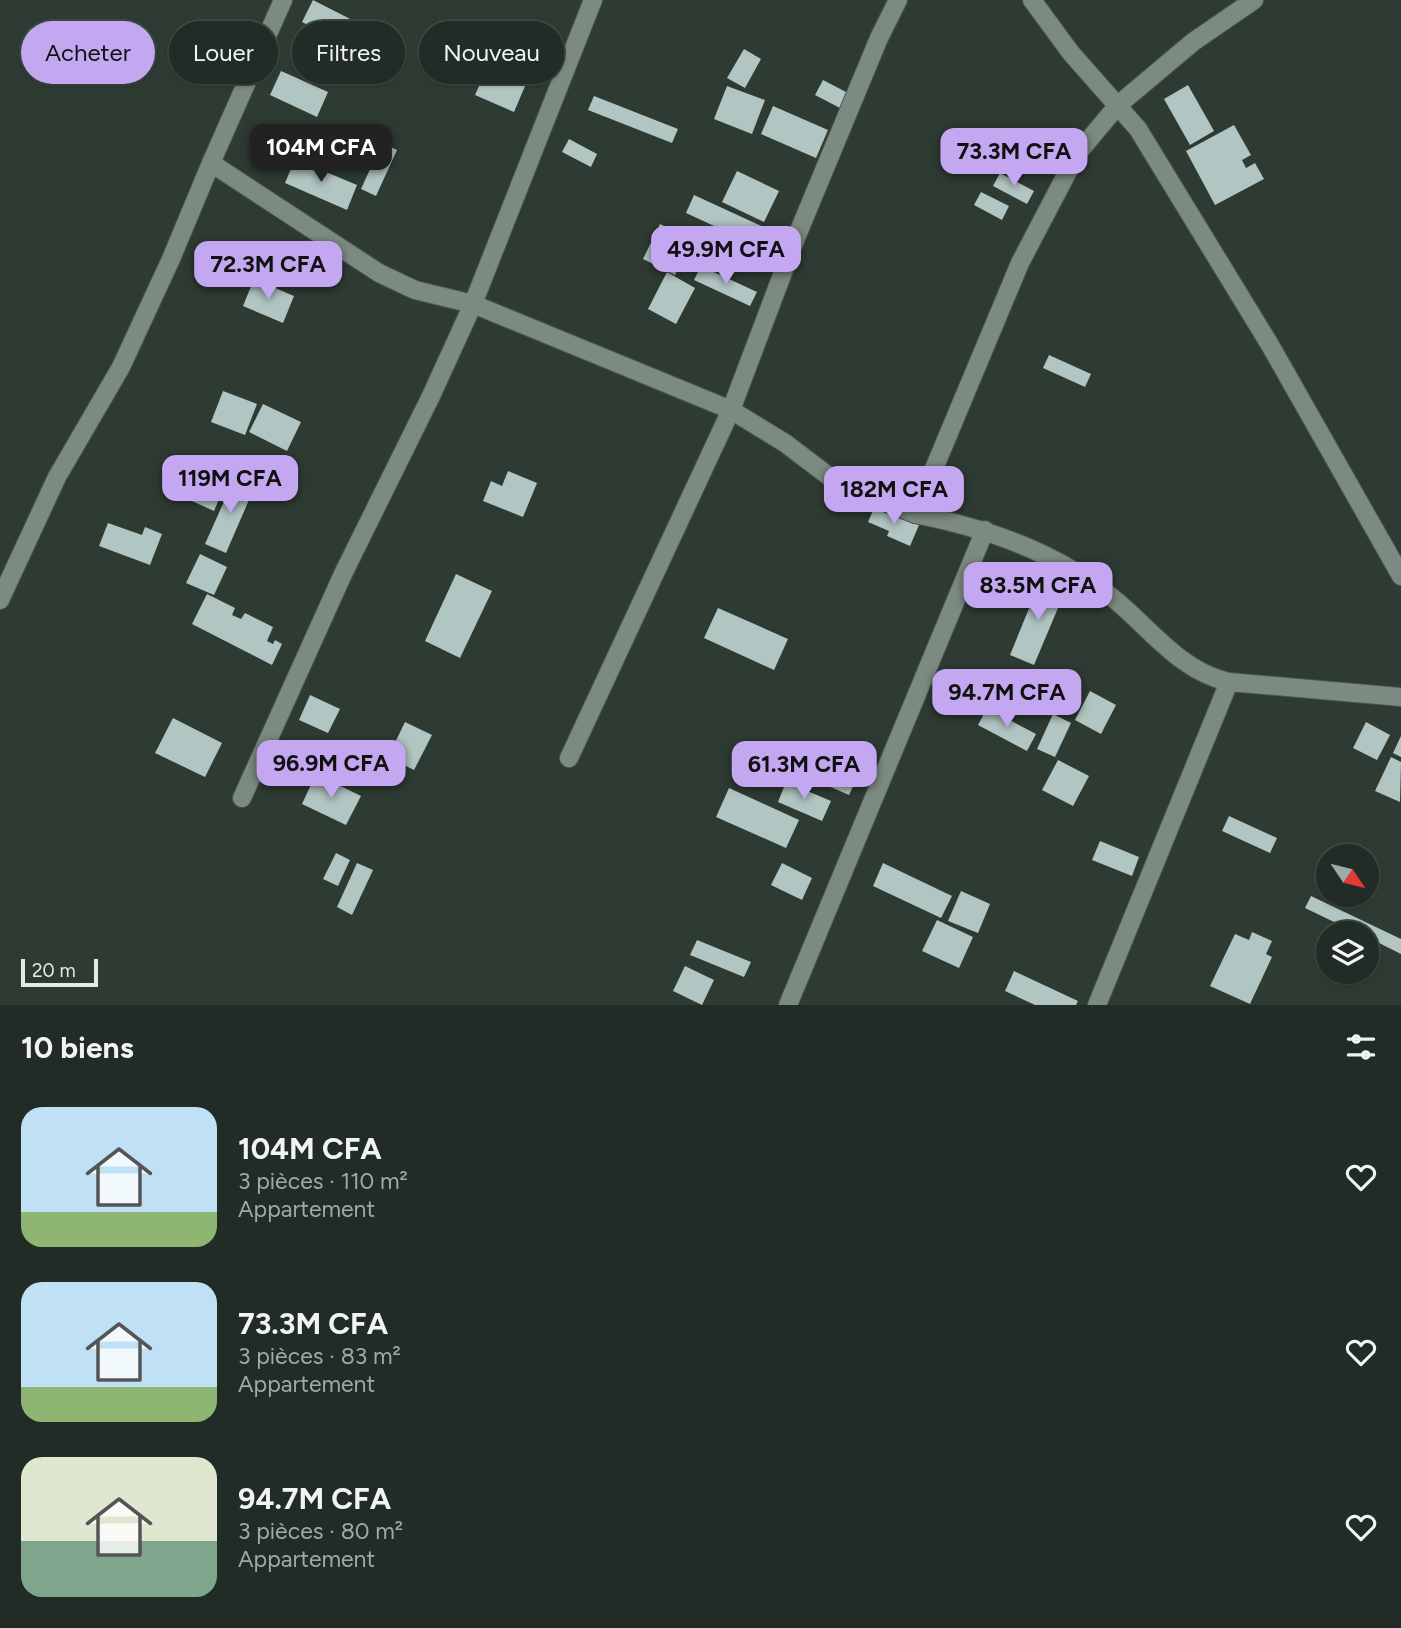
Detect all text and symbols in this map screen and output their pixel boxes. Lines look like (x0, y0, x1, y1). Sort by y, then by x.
chip: Acheter (21, 21, 155, 84)
chip: Louer (169, 21, 278, 84)
chip: Filtres (292, 21, 405, 84)
chip: Nouveau (419, 21, 564, 84)
pin: 104M CFA (249, 124, 393, 184)
pin: 73.3M CFA (934, 128, 1094, 188)
text: 104M CFA (266, 133, 376, 161)
text: 73.3M CFA (956, 137, 1072, 165)
pin: 49.9M CFA (646, 226, 806, 286)
text: 49.9M CFA (667, 235, 785, 263)
pin: 72.3M CFA (188, 242, 348, 301)
text: 72.3M CFA (210, 250, 326, 278)
pin: 119M CFA (158, 456, 302, 515)
text: 119M CFA (178, 464, 282, 492)
pin: 182M CFA (822, 466, 966, 526)
text: 182M CFA (840, 475, 948, 503)
pin: 83.5M CFA (958, 562, 1118, 622)
text: 83.5M CFA (980, 571, 1096, 599)
pin: 94.7M CFA (927, 670, 1087, 729)
text: 94.7M CFA (948, 678, 1066, 706)
pin: 96.9M CFA (251, 740, 411, 800)
pin: 61.3M CFA (724, 742, 884, 801)
text: 96.9M CFA (273, 749, 389, 777)
text: 61.3M CFA (748, 750, 860, 778)
north arrow (1316, 844, 1379, 906)
map controls (1316, 844, 1379, 984)
button: layers (1316, 921, 1379, 984)
scale bar (21, 956, 98, 988)
text: 20 m (32, 959, 76, 982)
icon: filters (1342, 1028, 1380, 1066)
text: 10 biens (21, 1029, 134, 1066)
text: 104M CFA (238, 1130, 382, 1167)
icon: home (77, 1135, 161, 1219)
icon: heart (1342, 1158, 1380, 1196)
text: 3 pièces · 110 m² (238, 1167, 408, 1195)
text: Appartement (238, 1195, 375, 1223)
text: 73.3M CFA (238, 1305, 388, 1342)
icon: home (77, 1310, 161, 1394)
icon: heart (1342, 1333, 1380, 1371)
text: 3 pièces · 83 m² (238, 1342, 401, 1370)
text: Appartement (238, 1370, 375, 1398)
text: 94.7M CFA (238, 1480, 391, 1517)
icon: home (77, 1485, 161, 1569)
icon: heart (1342, 1508, 1380, 1546)
text: 3 pièces · 80 m² (238, 1517, 403, 1545)
text: Appartement (238, 1545, 375, 1573)

